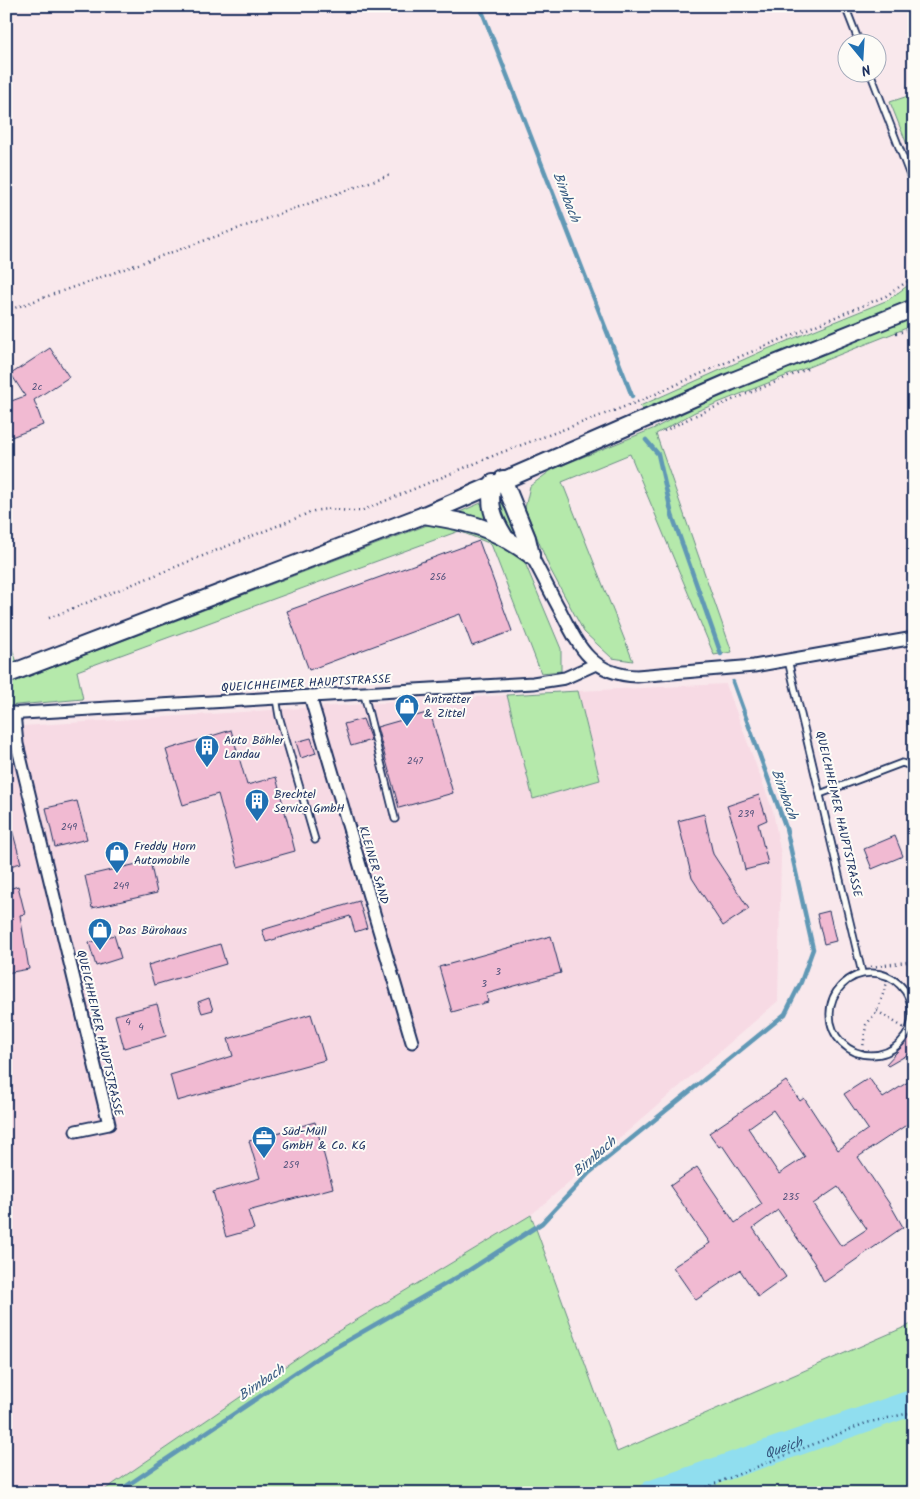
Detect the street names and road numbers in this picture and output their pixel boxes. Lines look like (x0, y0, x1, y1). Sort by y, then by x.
street label: QUEICHHEIMER HAUPTSTRASSE (221, 670, 393, 697)
street label: QUEICHHEIMER HAUPTSTRASSE (810, 729, 867, 900)
street label: KLEINER SAND (353, 824, 394, 907)
street label: QUEICHHEIMER HAUPTSTRASSE (71, 948, 128, 1119)

